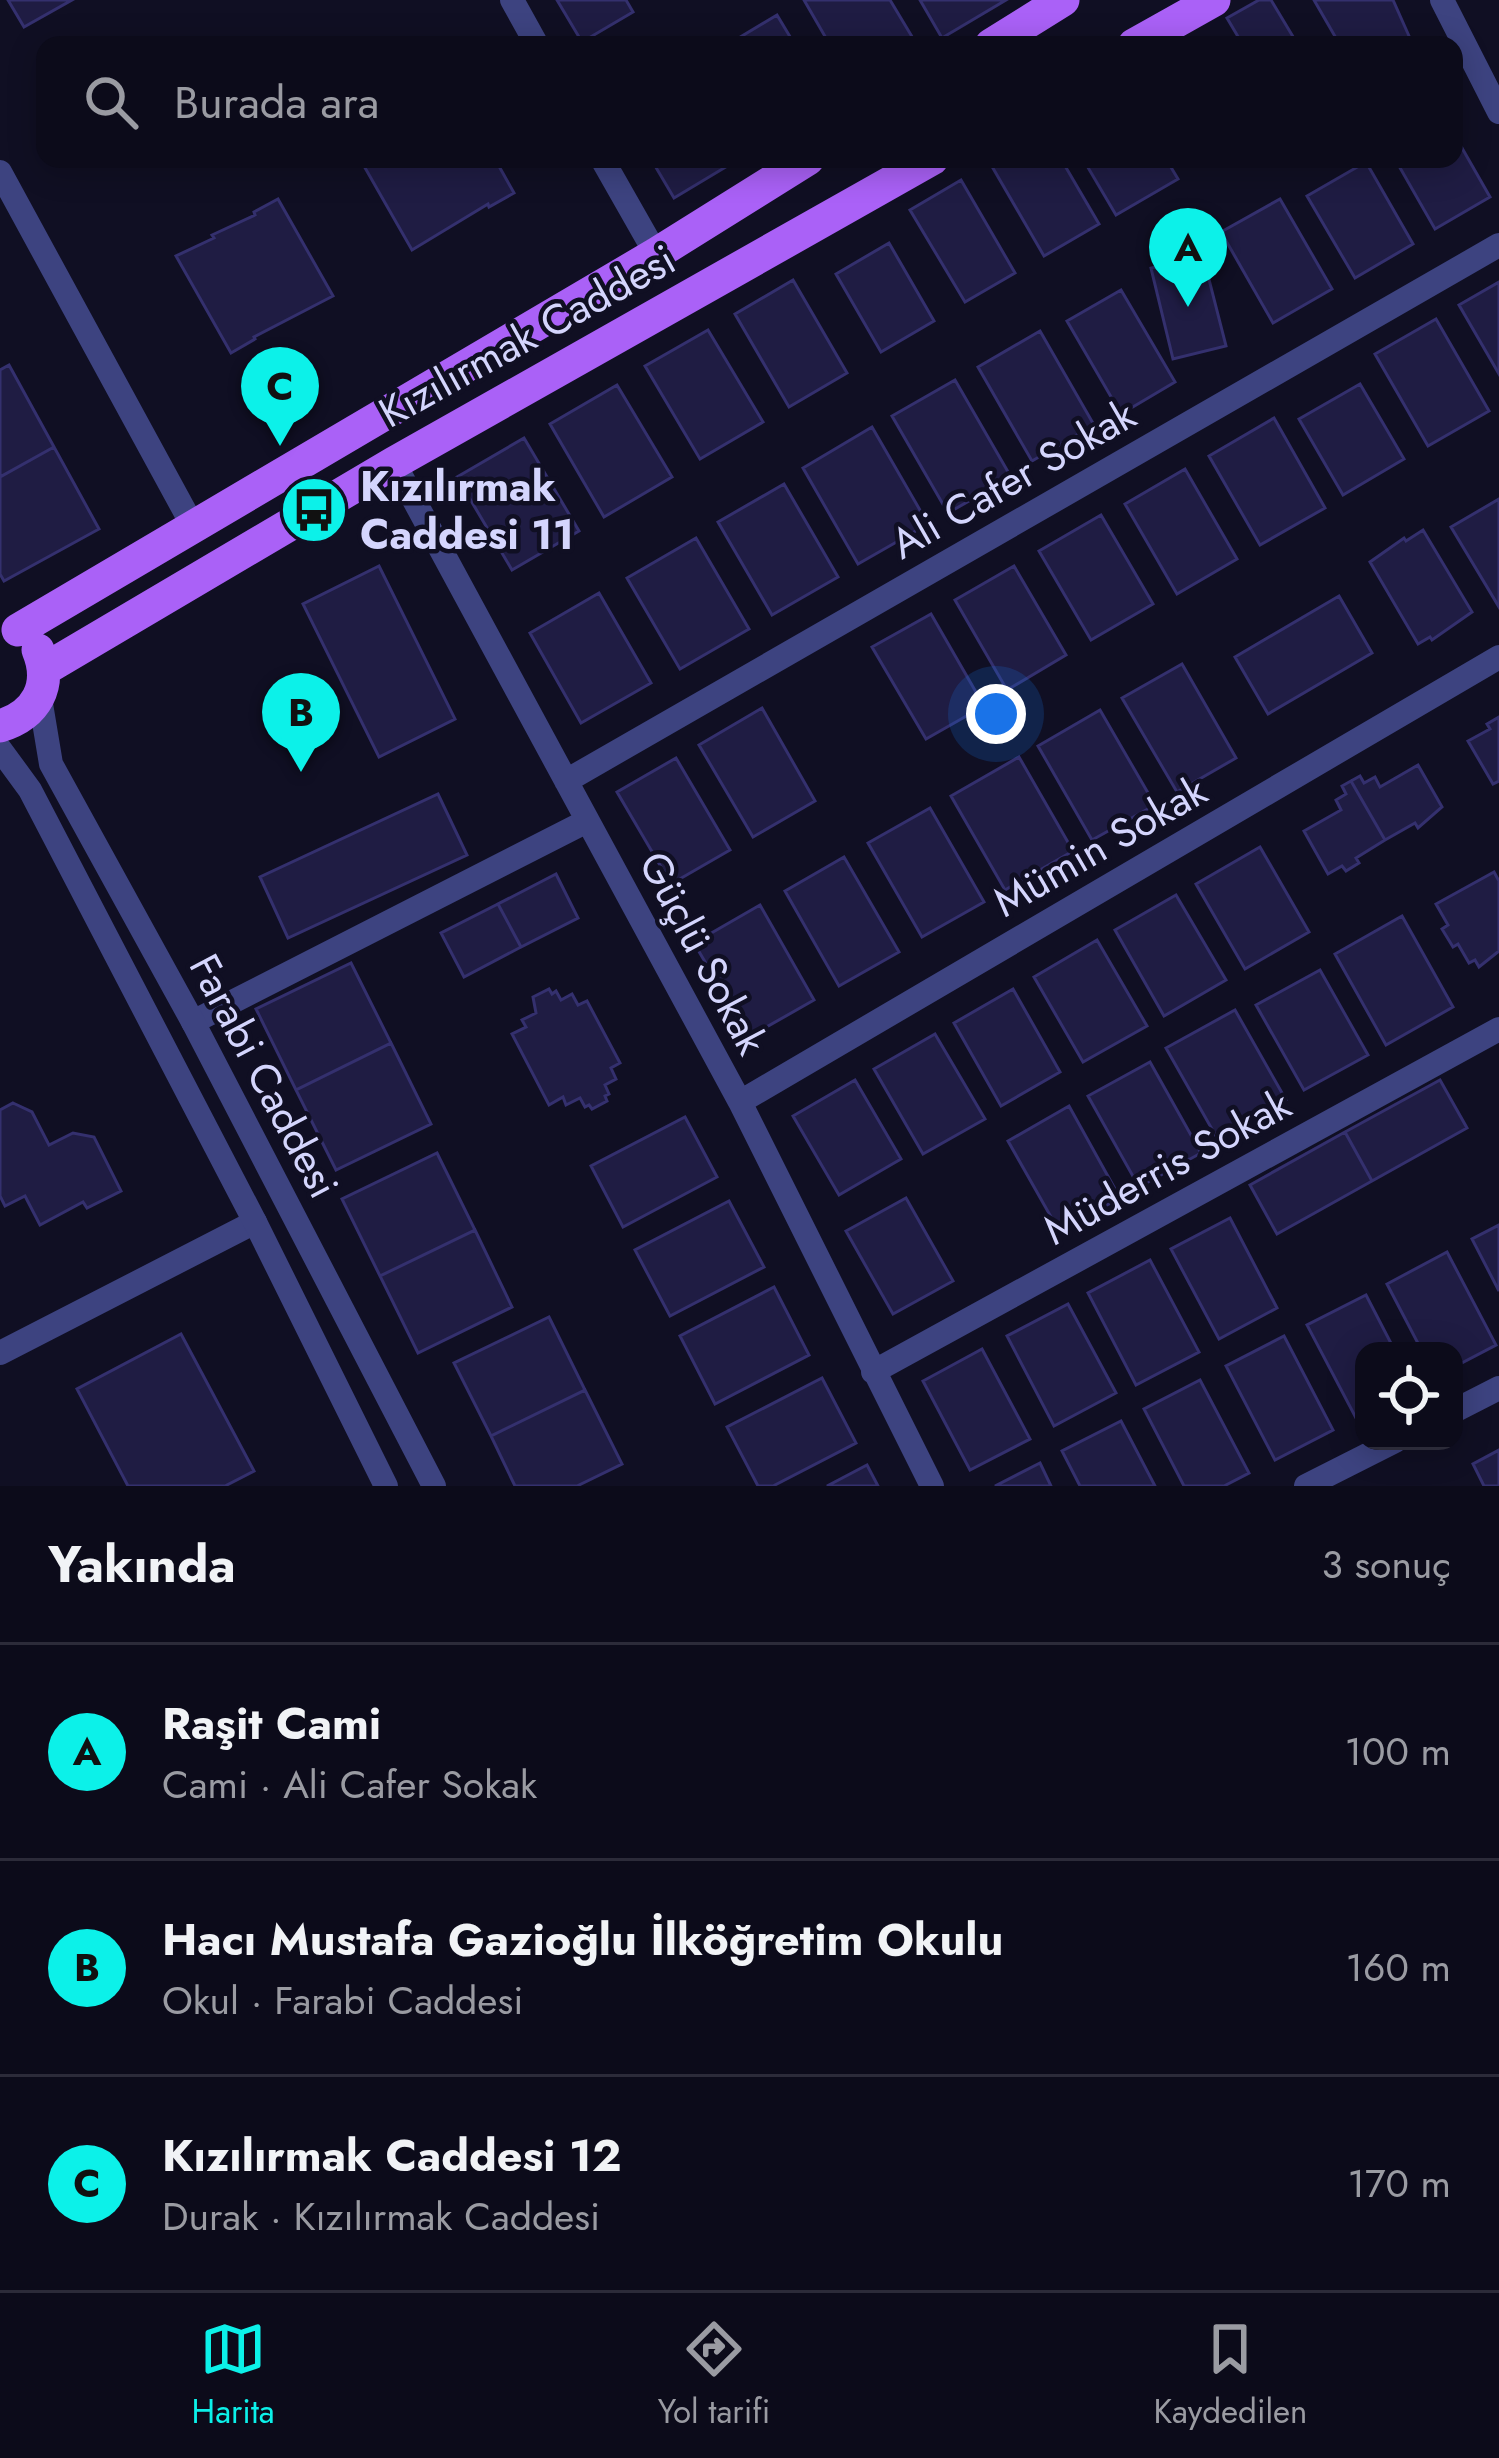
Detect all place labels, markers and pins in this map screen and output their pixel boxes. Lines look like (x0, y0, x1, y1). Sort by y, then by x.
pin: A (1149, 208, 1227, 307)
pin: C (241, 347, 319, 446)
place label: Kızılırmak Caddesi 11 (360, 456, 574, 565)
bus stop icon: Kızılırmak Caddesi 11 (279, 475, 349, 545)
pin: B (262, 673, 340, 772)

